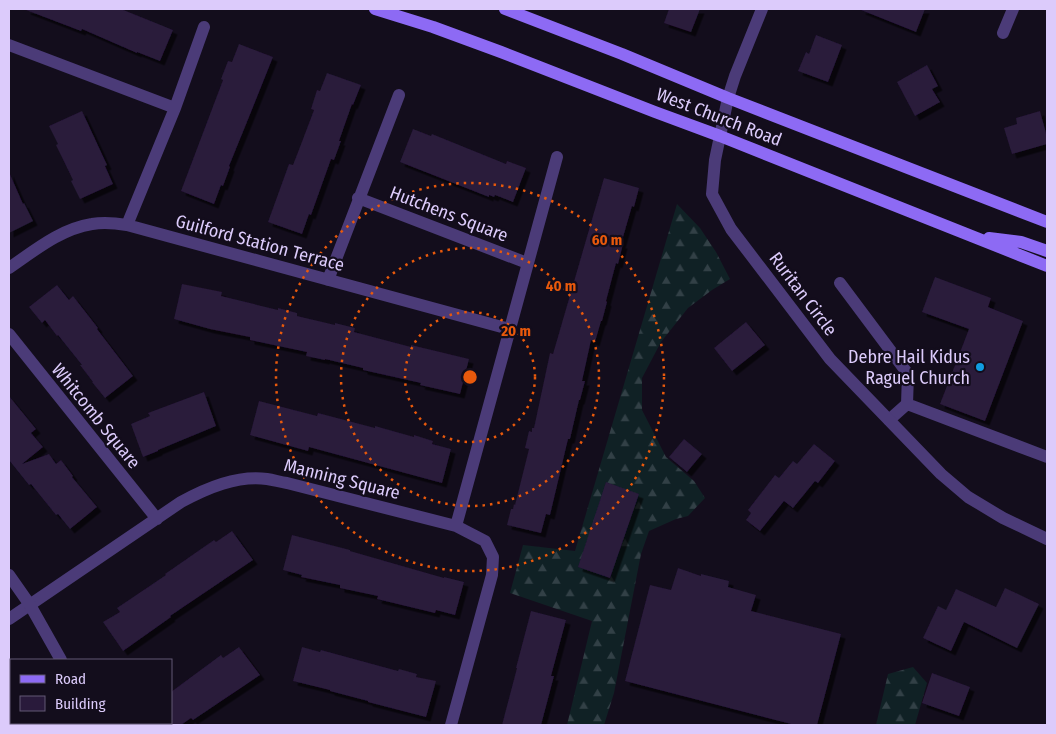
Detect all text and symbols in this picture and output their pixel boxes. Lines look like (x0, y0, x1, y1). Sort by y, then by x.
street label: West Church Road (653, 83, 785, 151)
street label: Hutchens Square (387, 181, 511, 247)
street label: Guilford Station Terrace (173, 210, 347, 276)
text: 60 m (592, 231, 622, 249)
street label: Ruritan Circle (764, 248, 842, 340)
text: 40 m (546, 277, 576, 295)
text: 20 m (500, 322, 531, 340)
place label: Debre Hail Kidus Raguel Church (848, 346, 970, 389)
street label: Whitcomb Square (47, 359, 145, 473)
marker: Debre Hail Kidus Raguel Church (974, 361, 986, 373)
centre of rings (461, 368, 479, 386)
street label: Manning Square (282, 454, 402, 504)
legend (10, 659, 172, 724)
text: Road (55, 670, 86, 688)
text: Building (55, 695, 106, 713)

